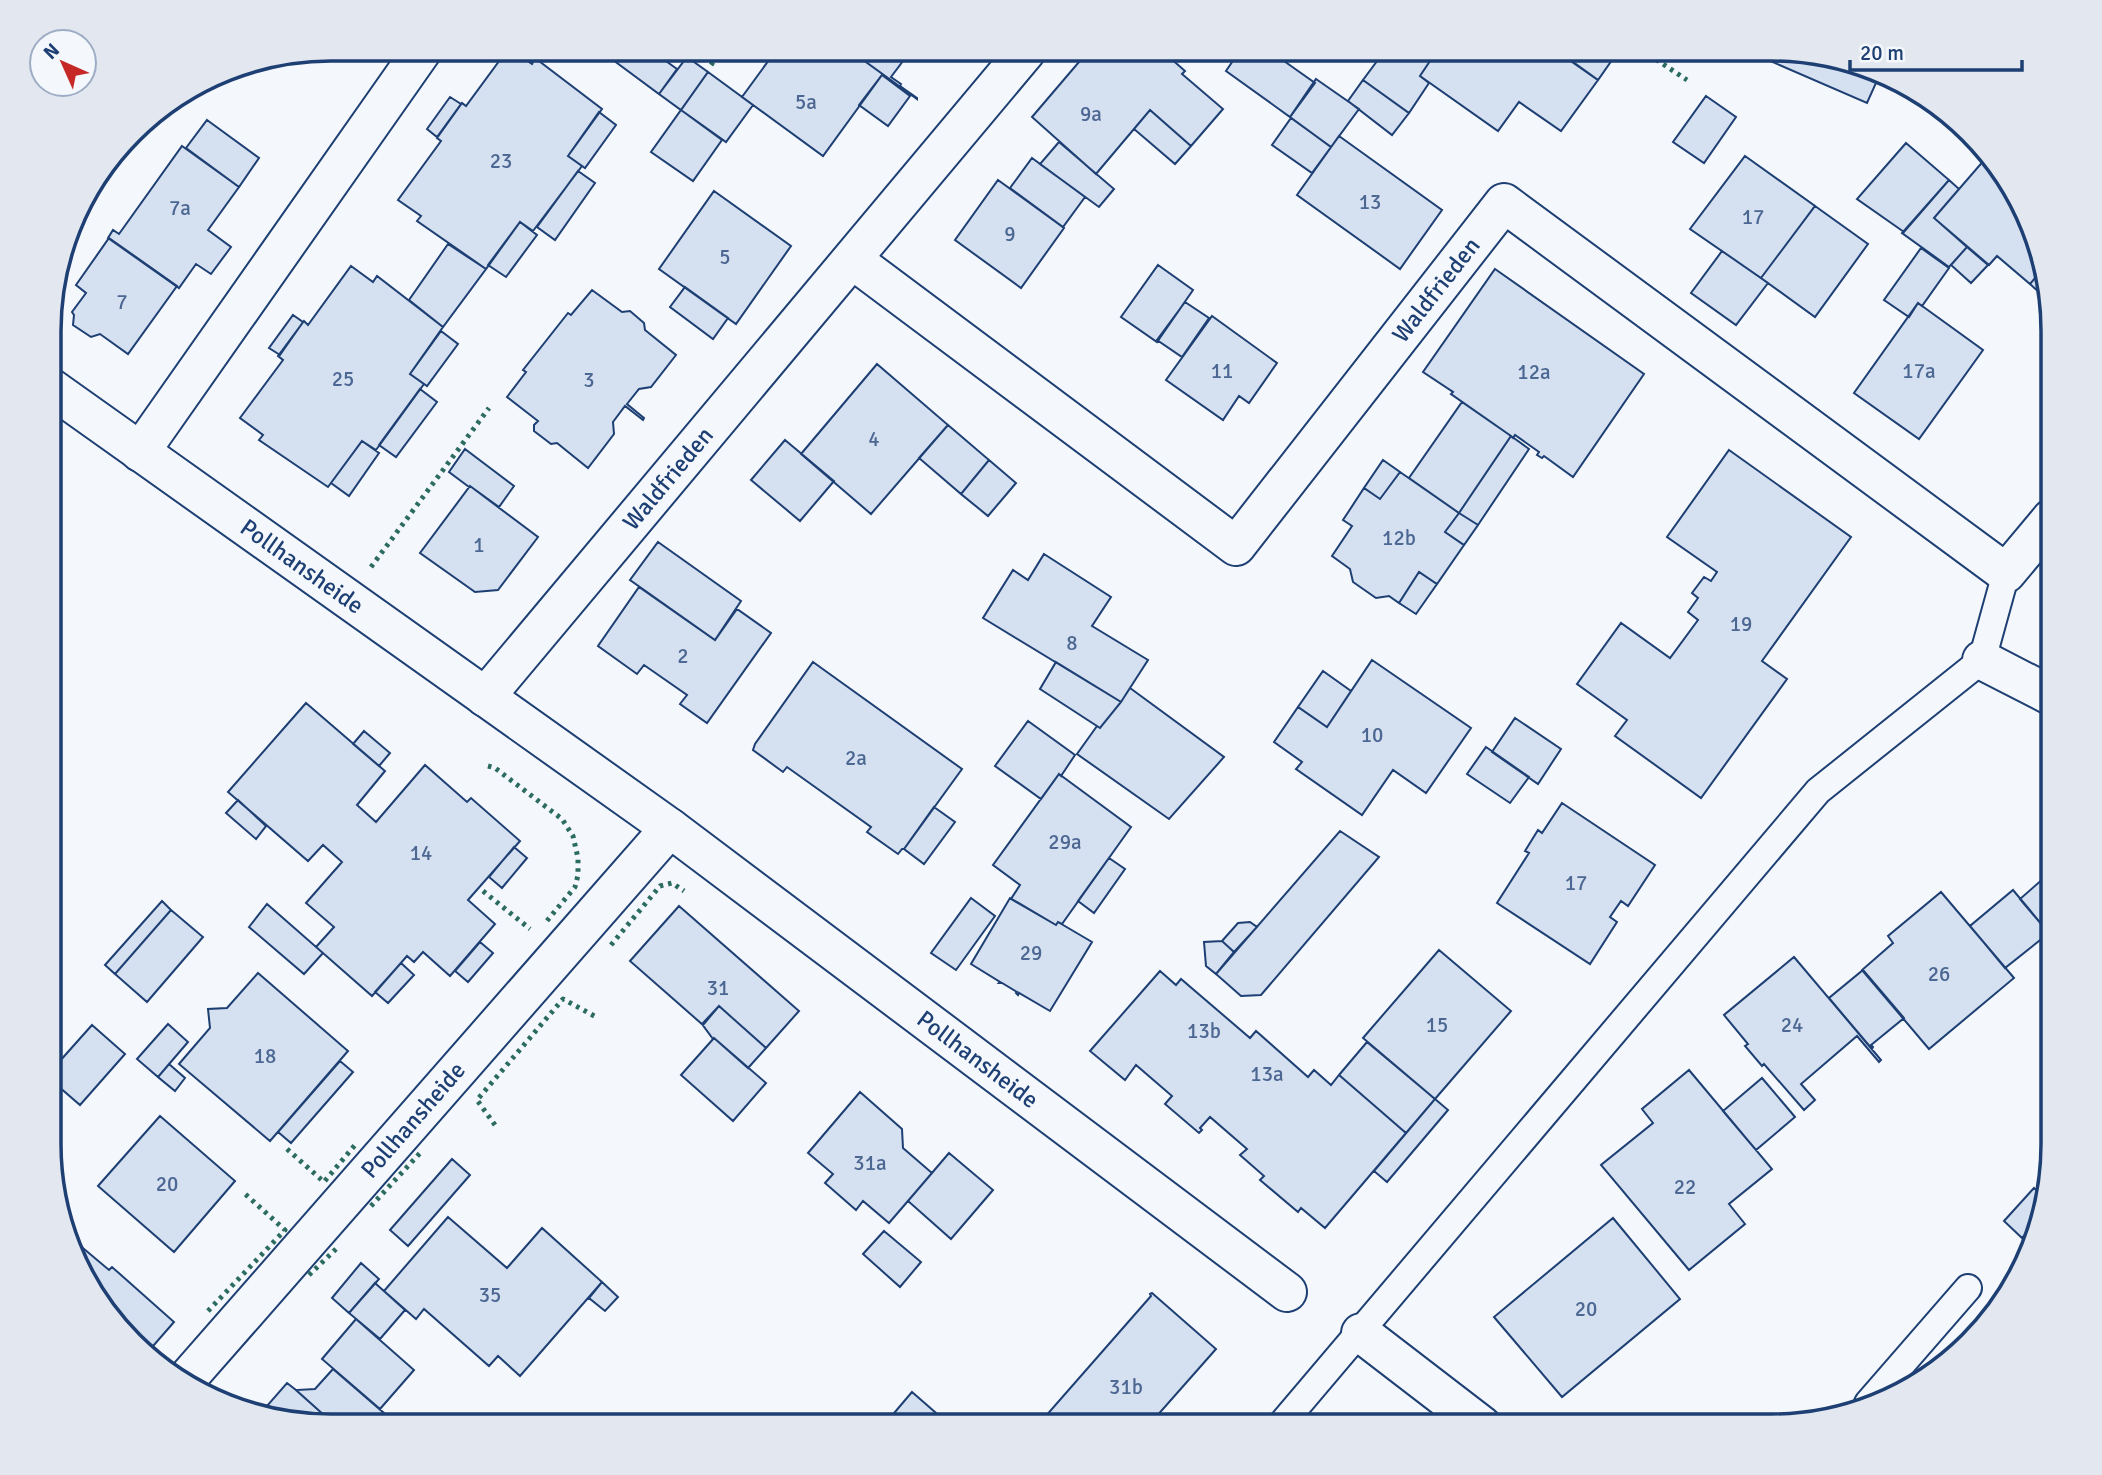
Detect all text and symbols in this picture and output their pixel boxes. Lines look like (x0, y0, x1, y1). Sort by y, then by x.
north arrow (28, 28, 98, 98)
scale bar (1850, 28, 2022, 72)
text: N (39, 39, 65, 65)
text: 20 m (1860, 40, 1904, 66)
house number: 5a (795, 89, 817, 115)
house number: 9a (1080, 101, 1102, 127)
house number: 23 (490, 148, 512, 174)
house number: 13 (1359, 189, 1381, 215)
house number: 7a (169, 195, 191, 221)
house number: 17 (1742, 204, 1764, 230)
house number: 9 (1004, 221, 1016, 247)
street label: Waldfrieden (1386, 231, 1487, 349)
house number: 5 (719, 244, 731, 270)
house number: 7 (116, 289, 128, 315)
house number: 11 (1211, 358, 1233, 384)
house number: 17a (1902, 358, 1936, 384)
house number: 12a (1517, 359, 1551, 385)
house number: 25 (332, 366, 354, 392)
house number: 3 (583, 367, 595, 393)
street label: Waldfrieden (616, 421, 720, 536)
house number: 4 (868, 426, 880, 452)
street label: Pollhansheide (234, 512, 370, 621)
house number: 12b (1382, 525, 1416, 551)
house number: 1 (473, 532, 485, 558)
house number: 19 (1730, 611, 1752, 637)
house number: 8 (1066, 630, 1078, 656)
house number: 2 (677, 643, 689, 669)
house number: 10 (1361, 722, 1383, 748)
house number: 2a (845, 745, 867, 771)
house number: 29a (1048, 829, 1082, 855)
house number: 14 (410, 840, 432, 866)
house number: 17 (1565, 870, 1587, 896)
house number: 29 (1020, 940, 1042, 966)
house number: 26 (1928, 961, 1950, 987)
house number: 31 (707, 975, 729, 1001)
street label: Pollhansheide (911, 1004, 1044, 1115)
house number: 15 (1426, 1012, 1448, 1038)
house number: 24 (1781, 1012, 1803, 1038)
house number: 13b (1187, 1018, 1221, 1044)
house number: 18 (254, 1043, 276, 1069)
street label: Pollhansheide (354, 1056, 472, 1184)
house number: 13a (1250, 1061, 1284, 1087)
house number: 31a (853, 1150, 887, 1176)
house number: 20 (156, 1171, 178, 1197)
house number: 22 (1674, 1174, 1696, 1200)
house number: 35 (479, 1282, 501, 1308)
house number: 20 (1575, 1296, 1597, 1322)
house number: 31b (1109, 1374, 1143, 1400)

